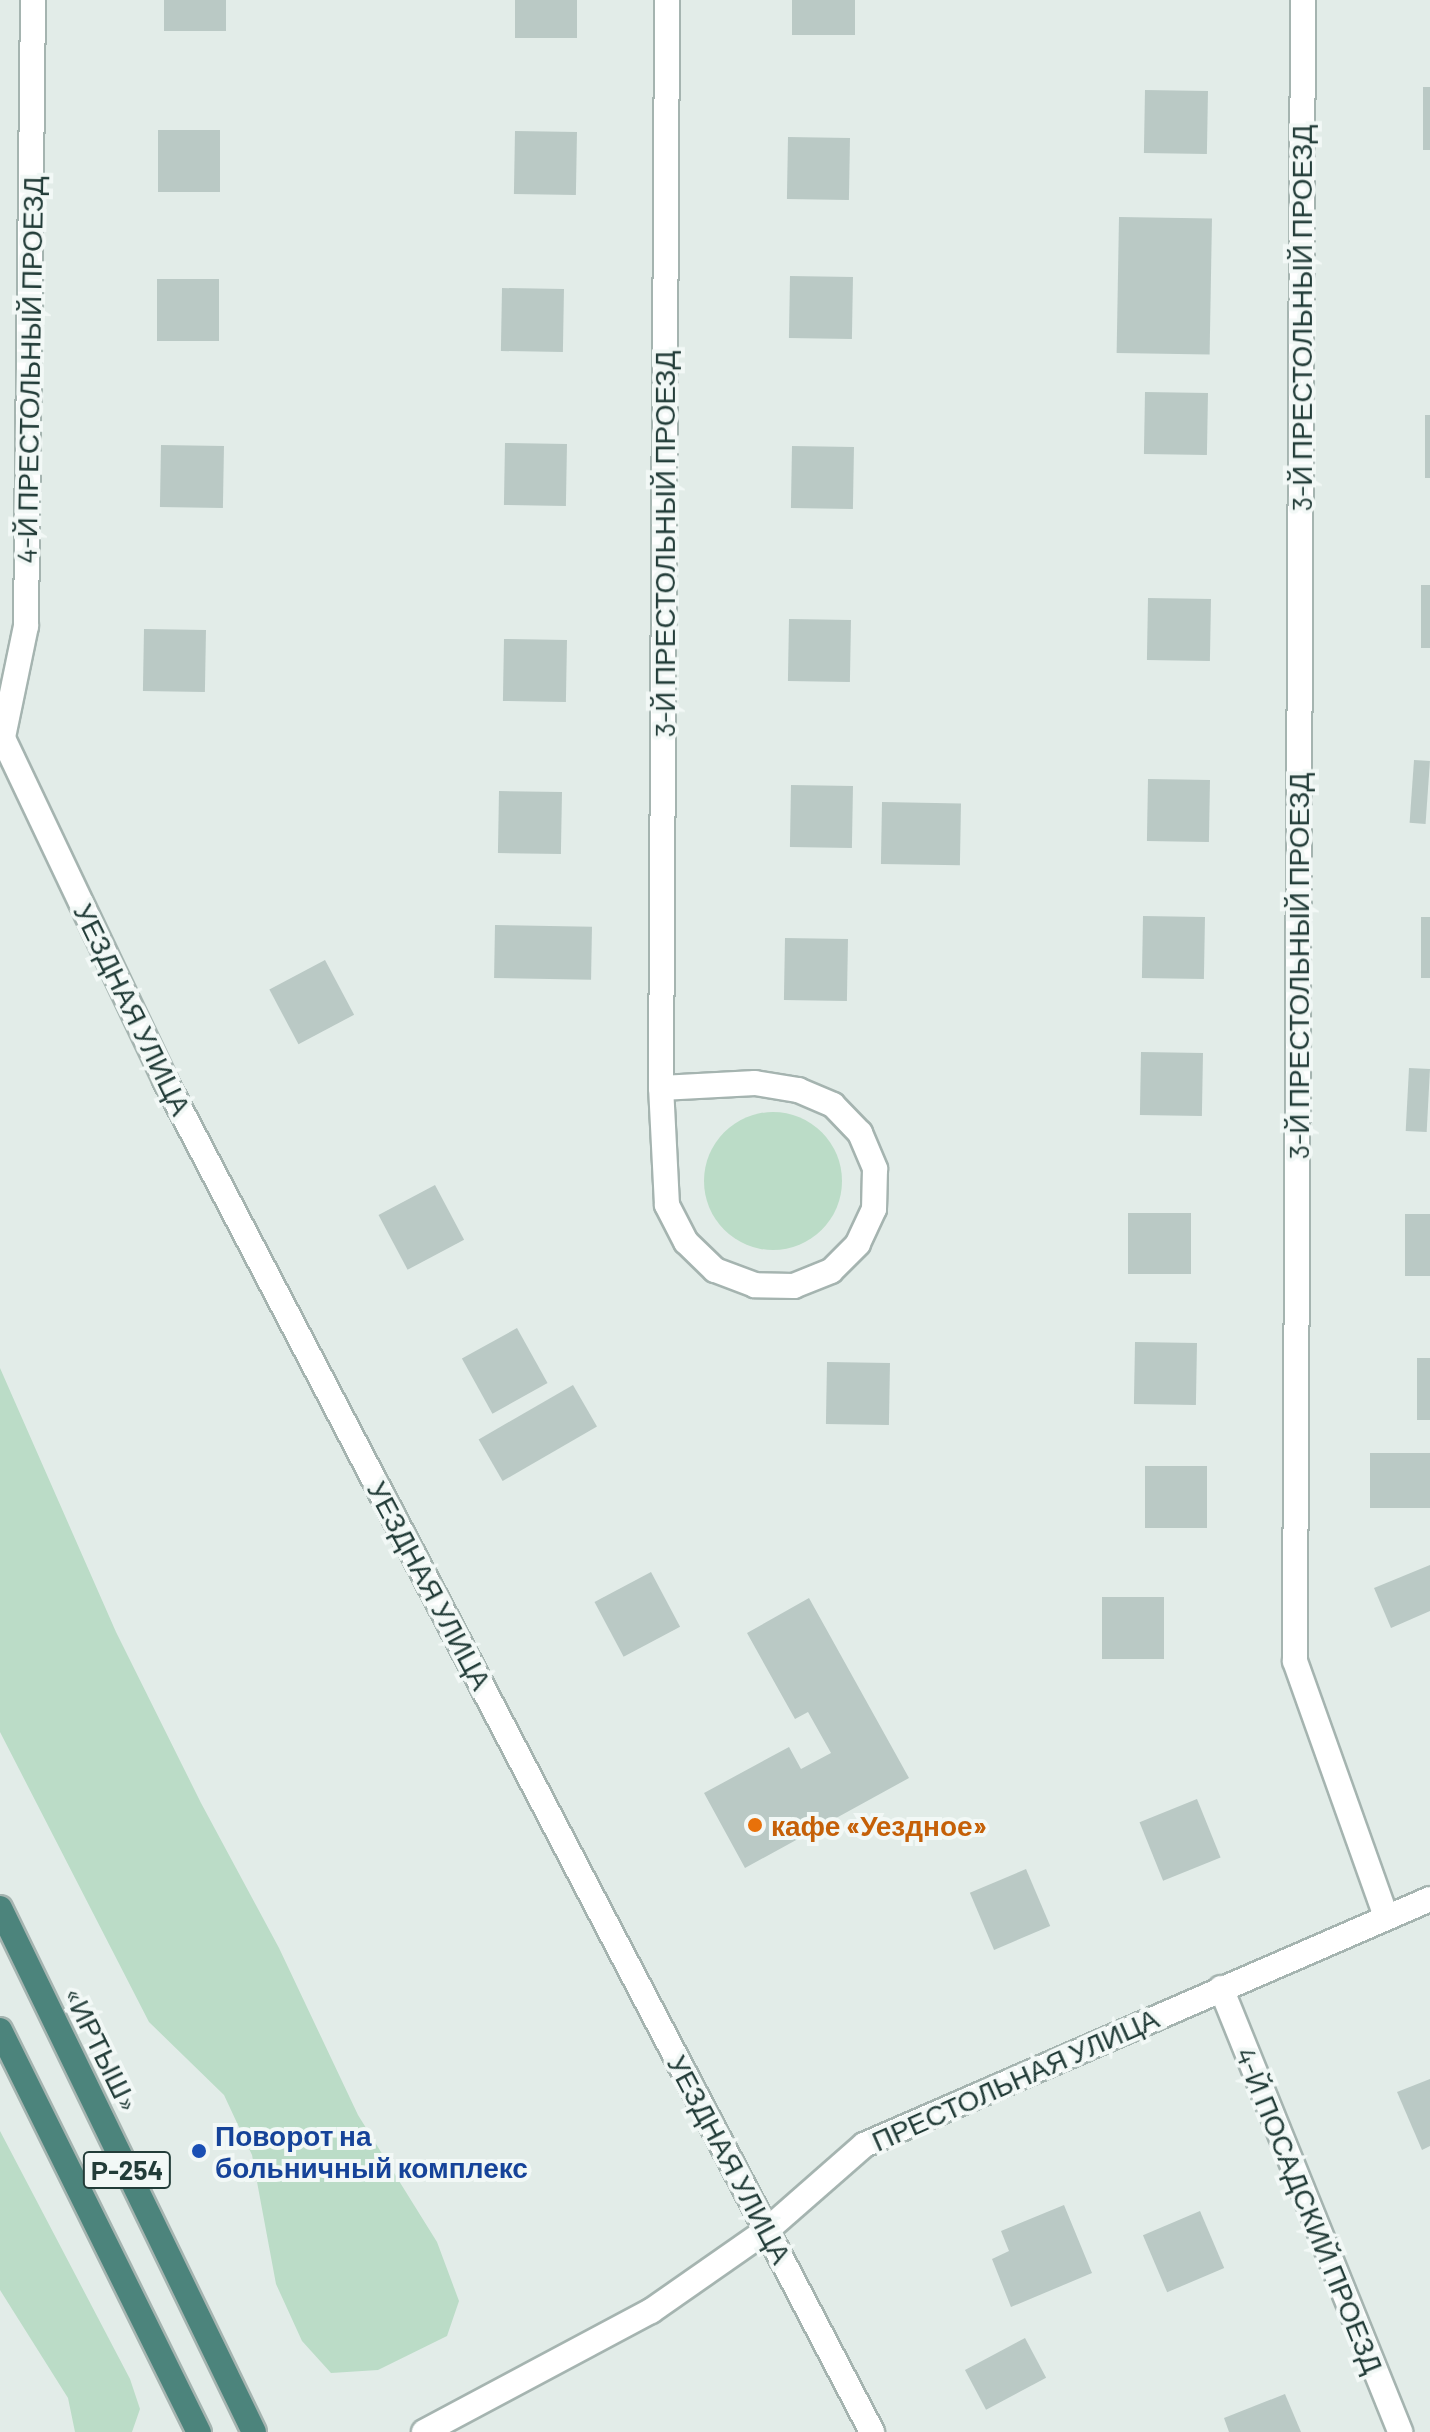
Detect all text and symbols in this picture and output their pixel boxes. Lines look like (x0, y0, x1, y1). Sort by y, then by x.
street label: 3-Й ПРЕСТОЛЬНЫЙ ПРОЕЗД (1284, 125, 1318, 511)
street label: 4-Й ПРЕСТОЛЬНЫЙ ПРОЕЗД (9, 176, 49, 564)
street label: 3-Й ПРЕСТОЛЬНЫЙ ПРОЕЗД (647, 351, 681, 737)
street label: 3-Й ПРЕСТОЛЬНЫЙ ПРОЕЗД (1281, 773, 1315, 1159)
street label: УЕЗДНАЯ УЛИЦА (67, 898, 199, 1120)
street label: УЕЗДНАЯ УЛИЦА (361, 1475, 499, 1695)
place label: кафе «Уездное» (771, 1808, 987, 1842)
marker: кафе «Уездное» (746, 1816, 764, 1834)
street label: «ИРТЫШ» (57, 1981, 147, 2117)
street label: ПРЕСТОЛЬНАЯ УЛИЦА (866, 2001, 1164, 2157)
street label: 4-Й ПОСАДСКИЙ ПРОЕЗД (1229, 2042, 1391, 2378)
street label: УЕЗДНАЯ УЛИЦА (661, 2049, 799, 2269)
place label: Поворот на больничный комплекс (215, 2118, 528, 2184)
marker: Поворот на больничный комплекс (190, 2142, 208, 2160)
road number: Р-254 (81, 2148, 173, 2192)

